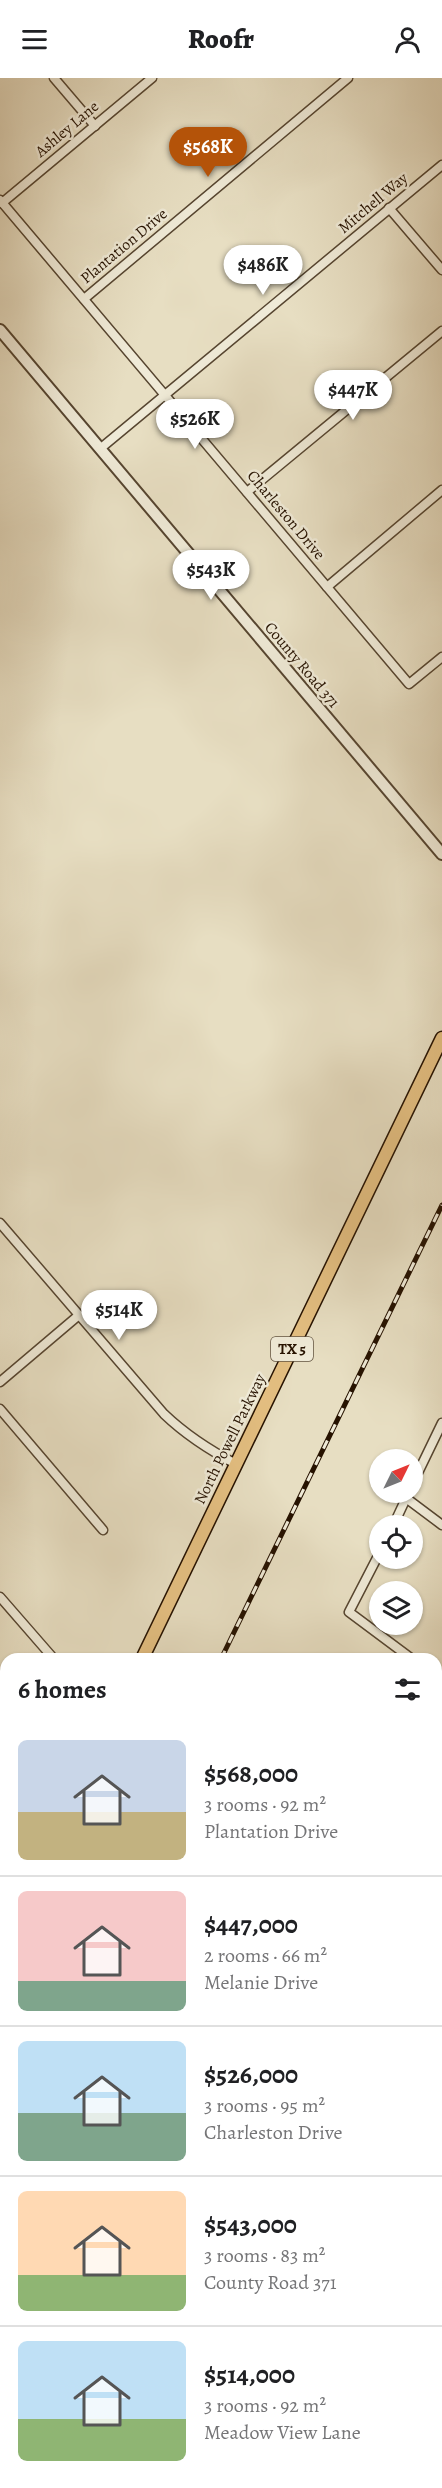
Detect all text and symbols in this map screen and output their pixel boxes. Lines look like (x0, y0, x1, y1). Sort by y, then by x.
text: Roofr (188, 21, 254, 57)
icon: menu (18, 23, 51, 56)
icon: person (391, 23, 424, 56)
street label: Ashley Lane (30, 96, 104, 163)
pin: $568K (166, 127, 250, 178)
text: $568K (183, 133, 233, 160)
street label: Mitchell Way (334, 167, 413, 239)
street label: Plantation Drive (76, 203, 172, 289)
pin: $486K (221, 245, 305, 296)
text: $486K (238, 251, 288, 278)
pin: $447K (311, 370, 395, 421)
text: $447K (328, 376, 378, 403)
pin: $526K (153, 399, 237, 450)
text: $526K (170, 405, 220, 432)
street label: Charleston Drive (242, 466, 330, 564)
pin: $543K (169, 550, 253, 601)
text: $543K (187, 556, 236, 583)
street label: County Road 371 (260, 617, 345, 713)
pin: $514K (77, 1290, 161, 1341)
text: $514K (95, 1296, 143, 1323)
road number: TX 5 (271, 1337, 313, 1361)
street label: North Powell Parkway (189, 1369, 272, 1508)
north arrow (369, 1449, 423, 1503)
map controls (369, 1449, 423, 1635)
button: locate (369, 1515, 423, 1569)
button: layers (369, 1581, 423, 1635)
text: 6 homes (18, 1672, 107, 1707)
icon: filters (391, 1673, 424, 1706)
text: $568,000 (204, 1756, 298, 1791)
icon: home (66, 1764, 138, 1836)
text: 3 rooms · 92 m² (204, 1791, 326, 1818)
text: Plantation Drive (204, 1818, 338, 1845)
text: $447,000 (204, 1907, 298, 1942)
icon: home (66, 1915, 138, 1987)
text: 2 rooms · 66 m² (204, 1942, 327, 1969)
text: Melanie Drive (204, 1969, 318, 1996)
text: $526,000 (204, 2057, 298, 2092)
icon: home (66, 2065, 138, 2137)
text: 3 rooms · 95 m² (204, 2092, 325, 2119)
text: Charleston Drive (204, 2119, 342, 2146)
text: $543,000 (204, 2207, 297, 2242)
icon: home (66, 2215, 138, 2287)
text: 3 rooms · 83 m² (204, 2242, 325, 2269)
text: County Road 371 (204, 2269, 337, 2296)
text: $514,000 (204, 2357, 295, 2392)
icon: home (66, 2365, 138, 2437)
text: 3 rooms · 92 m² (204, 2392, 326, 2419)
text: Meadow View Lane (204, 2419, 361, 2446)

